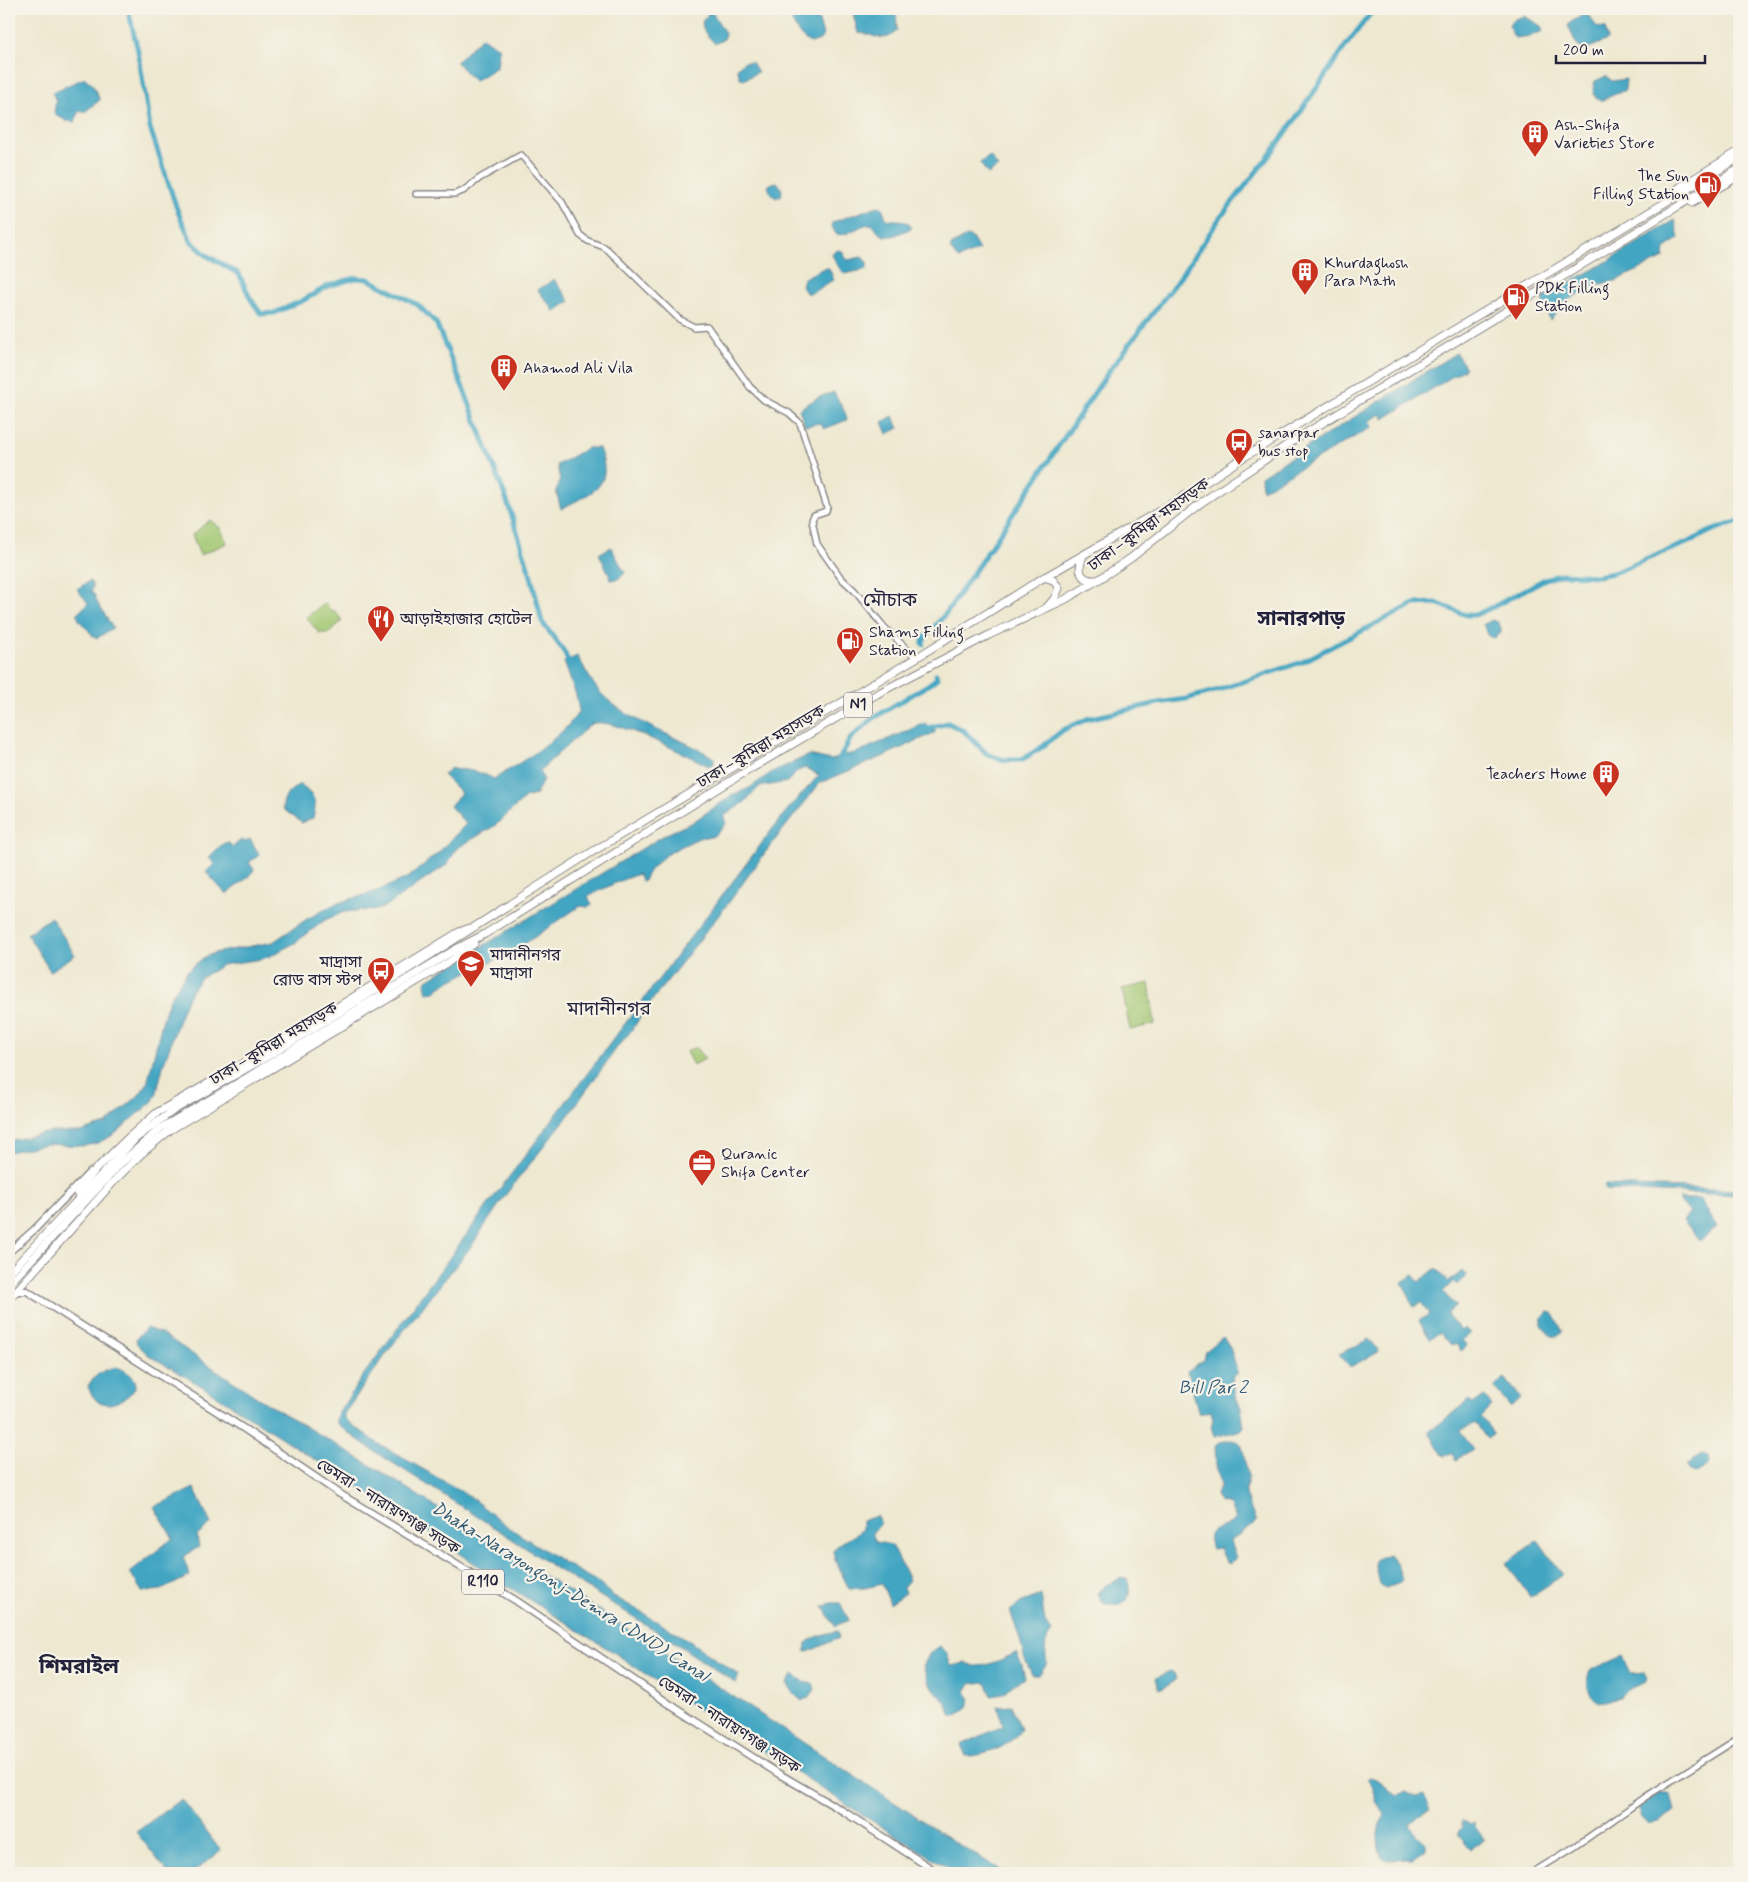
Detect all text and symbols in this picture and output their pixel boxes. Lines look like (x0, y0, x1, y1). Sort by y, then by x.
scale bar (1556, 32, 1704, 64)
text: 200 m (1563, 41, 1604, 61)
place label: Ash-Shifa Varieties Store (1554, 115, 1655, 154)
building icon: Ash-Shifa Varieties Store (1520, 119, 1550, 158)
place label: The Sun Filling Station (1593, 166, 1689, 206)
fuel station icon: The Sun Filling Station (1693, 170, 1723, 209)
place label: Khurdaghosh Para Math (1324, 253, 1409, 292)
building icon: Khurdaghosh Para Math (1290, 257, 1320, 296)
place label: PDK Filling Station (1535, 278, 1609, 317)
fuel station icon: PDK Filling Station (1501, 282, 1531, 321)
building icon: Ahamod Ali Vila (489, 353, 519, 392)
place label: Ahamod Ali Vila (523, 358, 633, 379)
place label: sanarpar bus stop (1258, 423, 1320, 462)
bus stop icon: sanarpar bus stop (1224, 427, 1254, 466)
street label: ঢাকা–কুমিল্লা মহাসড়ক (1083, 473, 1215, 577)
district label: মৌচাক (863, 588, 918, 613)
restaurant icon: আড়াইহাজার হোটেল (366, 604, 396, 643)
district label: সানারপাড় (1256, 605, 1346, 633)
place label: আড়াইহাজার হোটেল (399, 609, 533, 630)
place label: Shams Filling Station (869, 622, 964, 661)
fuel station icon: Shams Filling Station (835, 626, 865, 665)
road number: N1 (844, 692, 872, 718)
street label: ঢাকা–কুমিল্লা মহাসড়ক (692, 700, 830, 794)
building icon: Teachers Home (1591, 759, 1621, 798)
place label: Teachers Home (1486, 764, 1587, 785)
place label: মাদানীনগর মাদ্রাসা (489, 945, 561, 984)
school or university icon: মাদানীনগর মাদ্রাসা (456, 949, 486, 988)
place label: মাদ্রাসা রোড বাস স্টপ (273, 952, 363, 991)
bus stop icon: মাদ্রাসা রোড বাস স্টপ (366, 956, 396, 995)
street label: ঢাকা–কুমিল্লা মহাসড়ক (205, 997, 343, 1091)
district label: মাদানীনগর (566, 997, 652, 1022)
place label: Quranic Shifa Center (721, 1144, 810, 1183)
office icon: Quranic Shifa Center (687, 1148, 717, 1187)
water label: Bill Par 2 (1179, 1376, 1250, 1400)
street label: ডেমরা - নারায়ণগঞ্জ সড়ক (312, 1454, 465, 1560)
water label: Dhaka-Narayongonj-Demra (DND) Canal (426, 1496, 715, 1691)
road number: R110 (462, 1570, 504, 1594)
district label: শিমরাইল (38, 1653, 120, 1681)
street label: ডেমরা - নারায়ণগঞ্জ সড়ক (654, 1671, 805, 1779)

